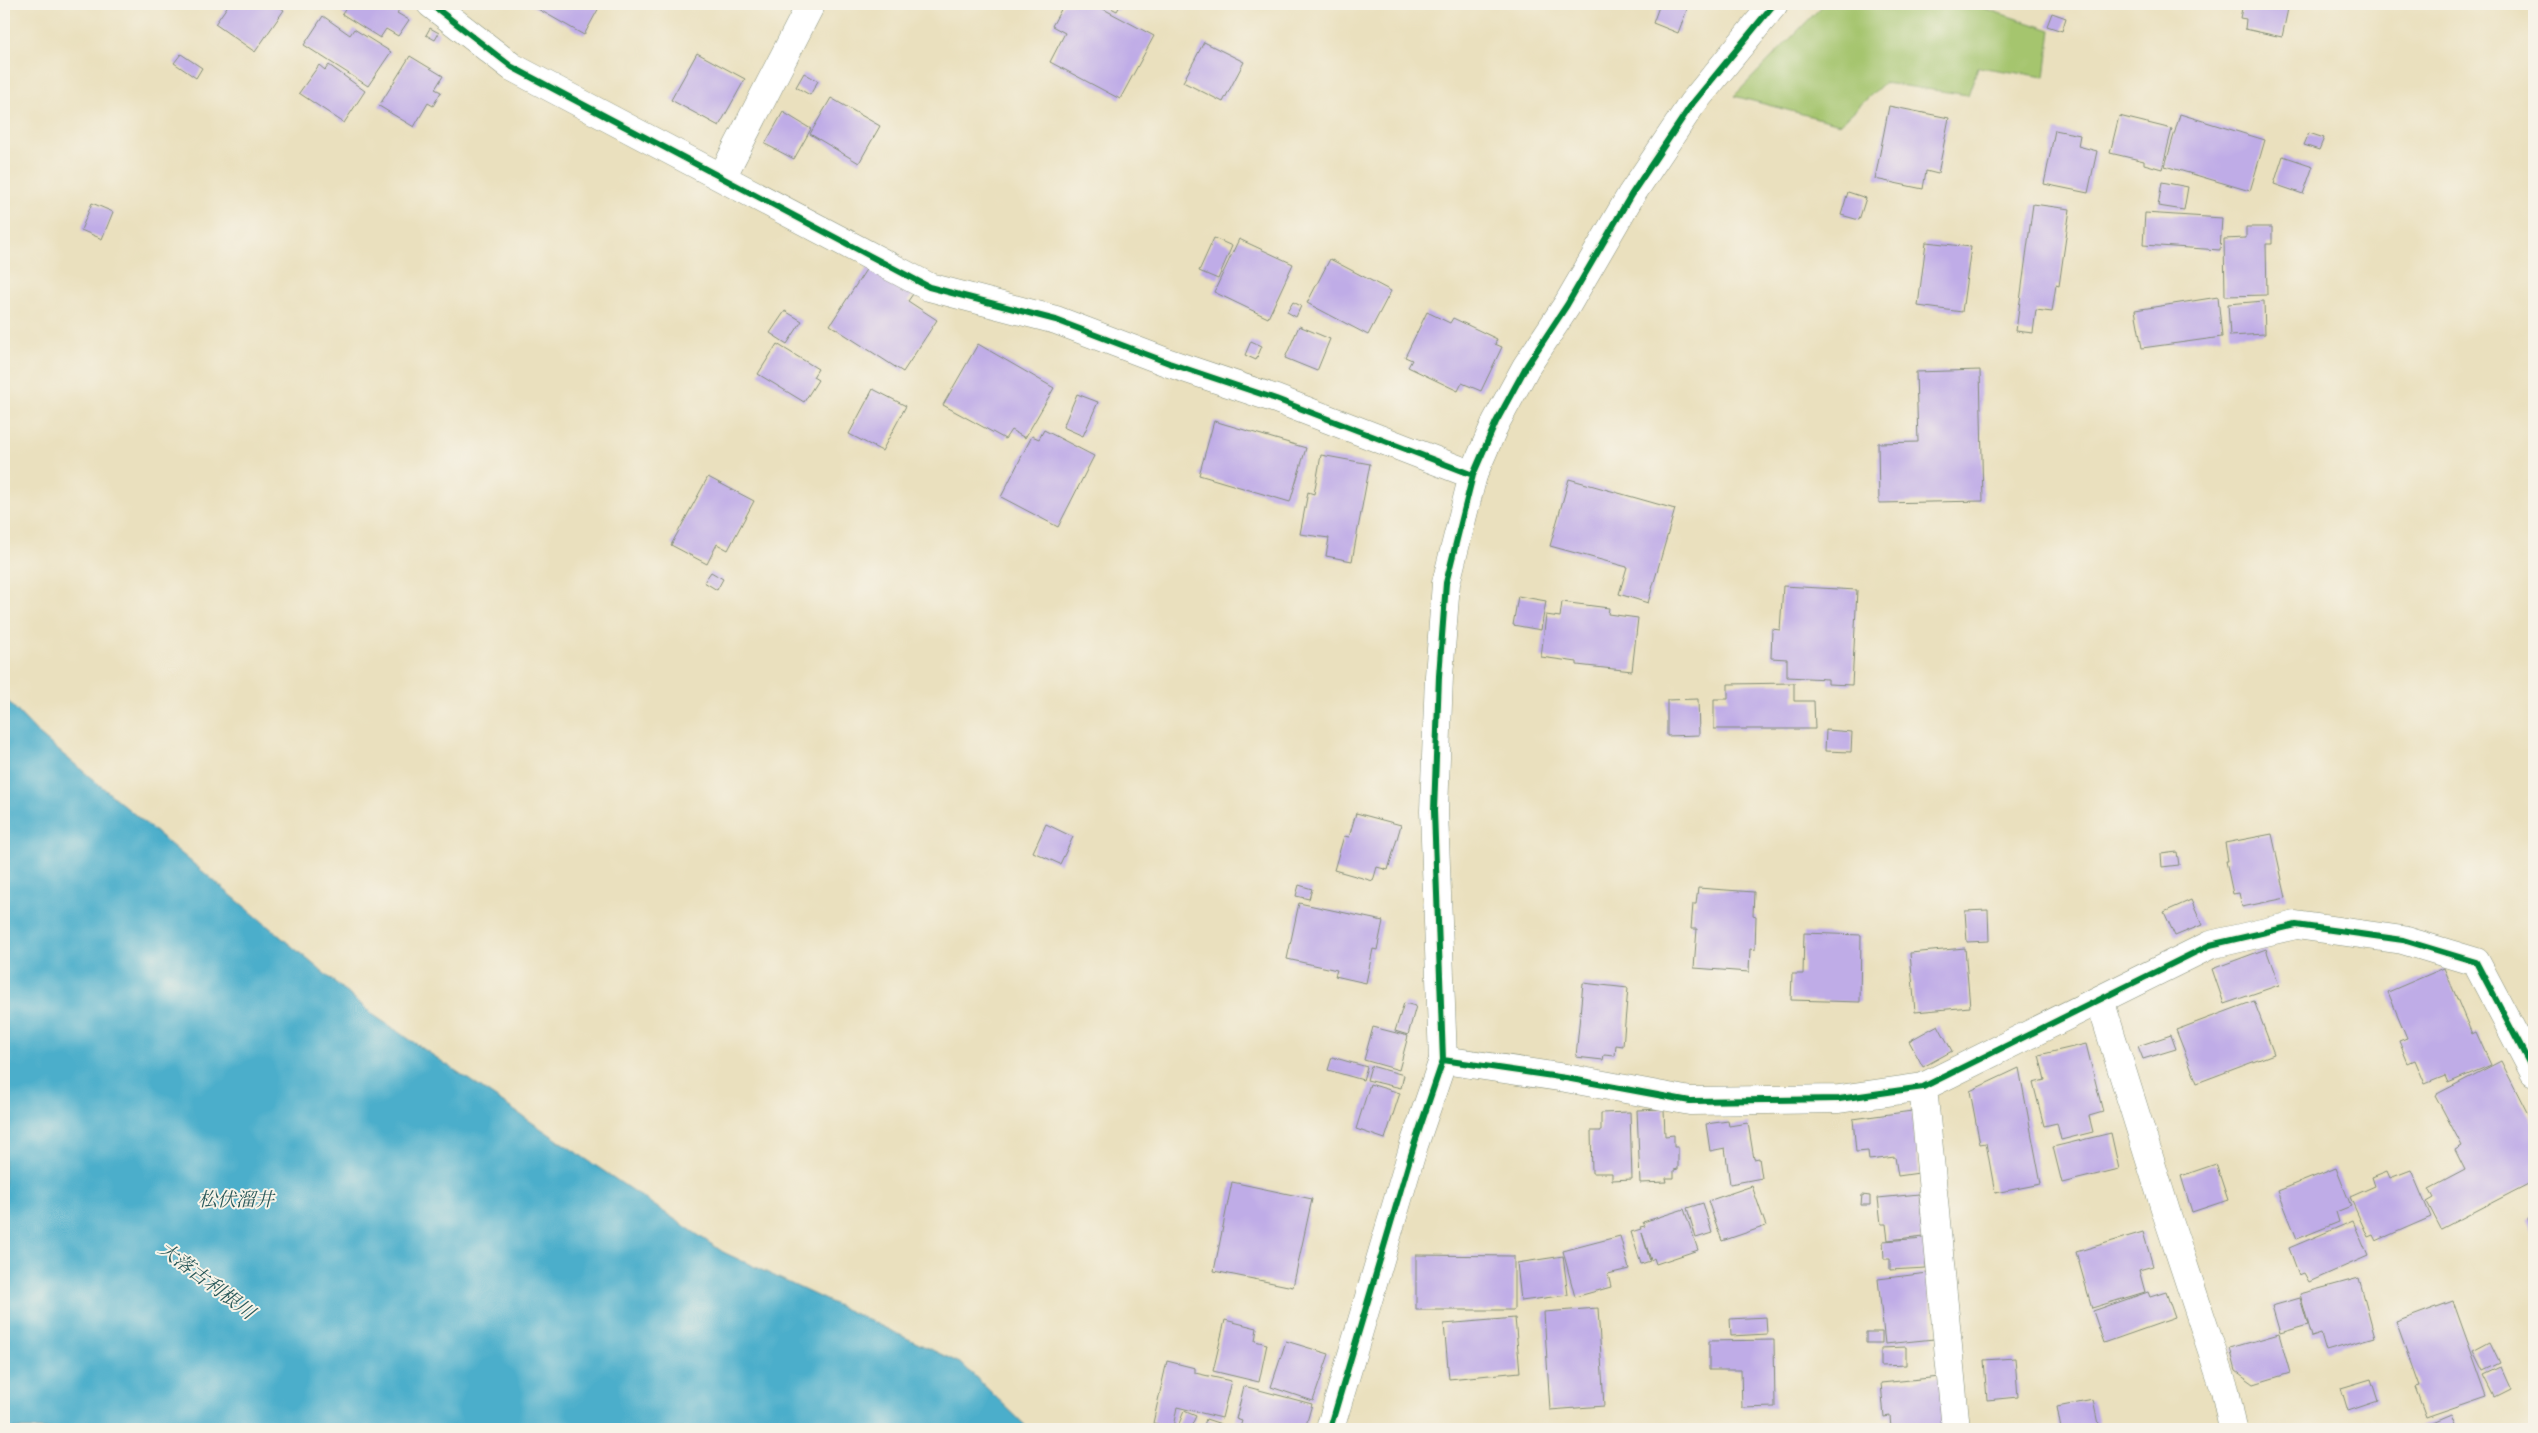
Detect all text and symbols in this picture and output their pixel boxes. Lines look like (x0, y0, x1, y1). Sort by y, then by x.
water label: 松伏溜井 (198, 1185, 276, 1213)
water label: 大落古利根川 (153, 1235, 263, 1327)

